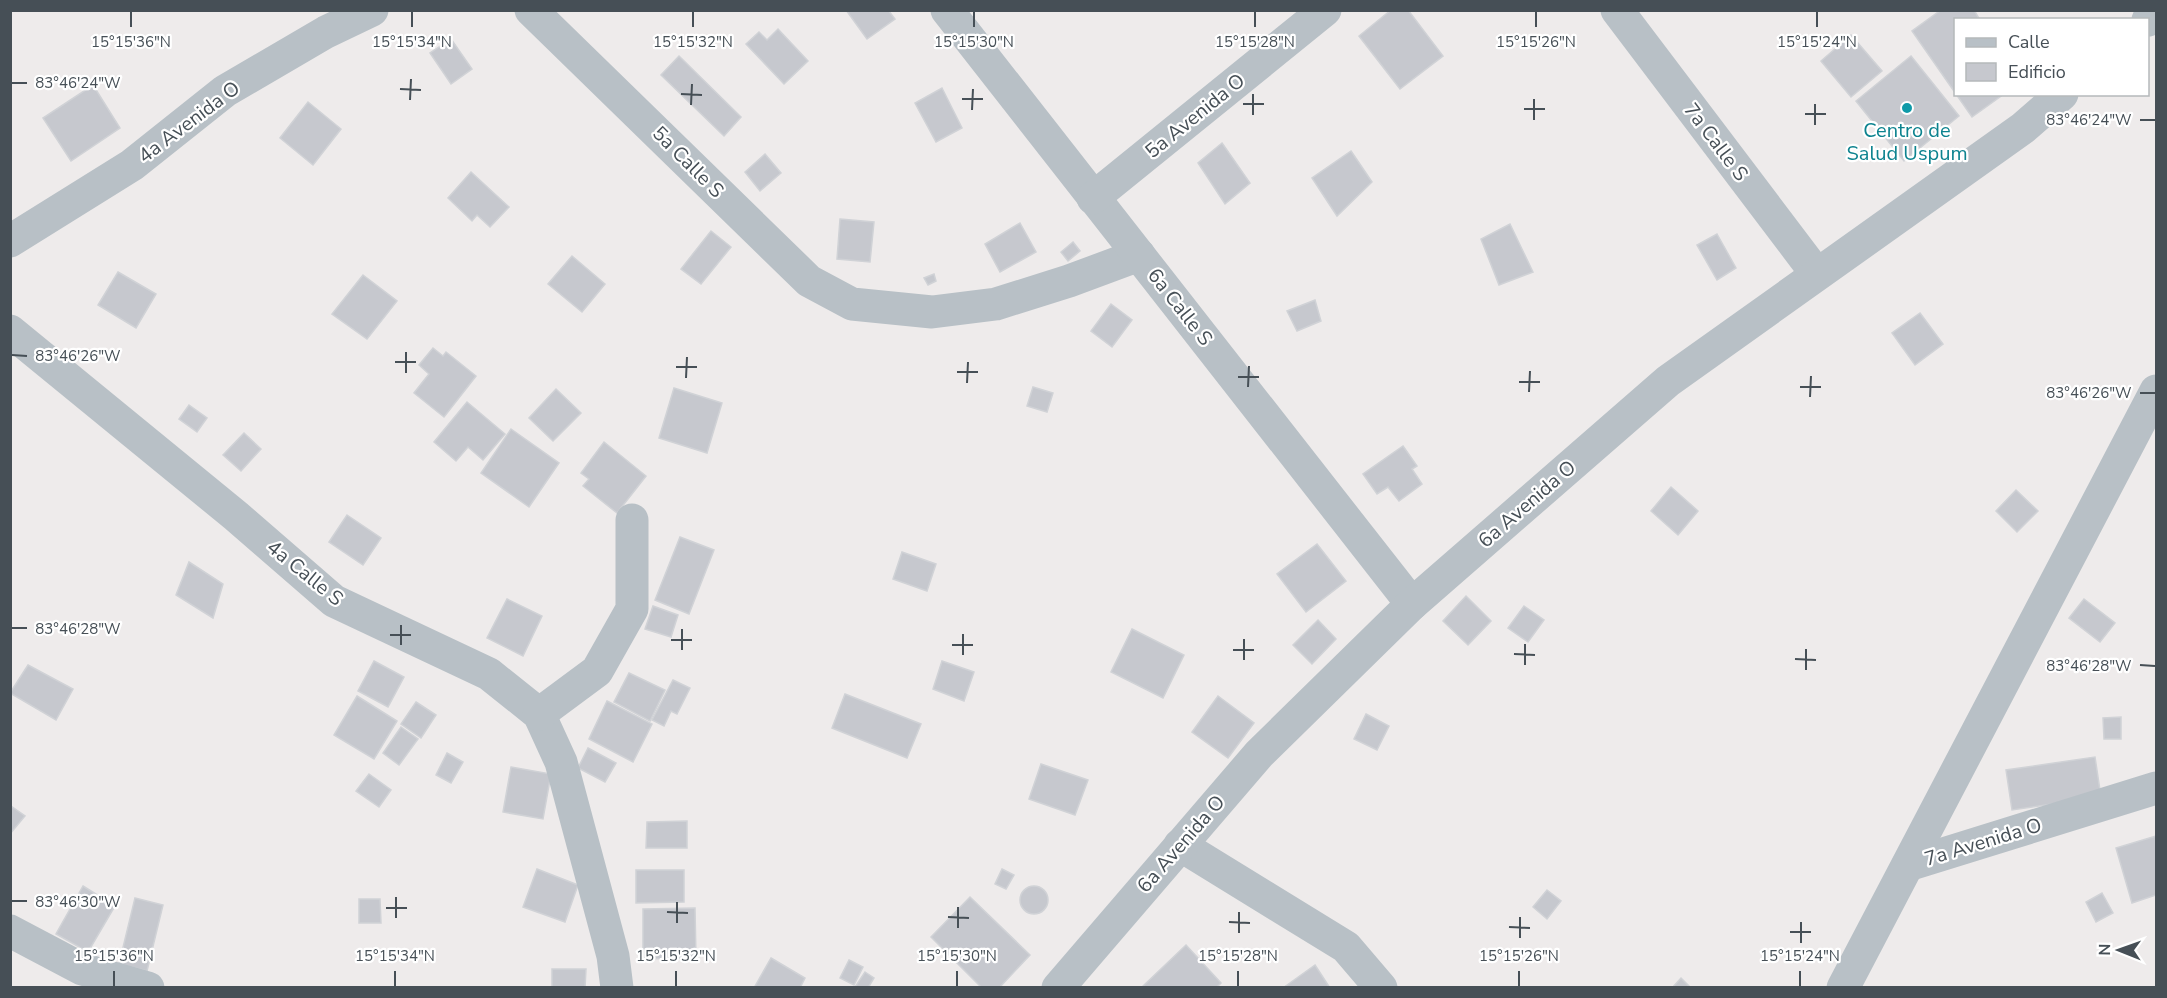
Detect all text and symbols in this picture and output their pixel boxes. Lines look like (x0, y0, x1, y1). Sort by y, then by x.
legend (1954, 18, 2149, 96)
text: Calle (2008, 30, 2050, 54)
text: 15°15'36"N (91, 32, 171, 52)
text: 15°15'34"N (372, 32, 452, 52)
text: 15°15'32"N (653, 32, 733, 52)
text: 15°15'30"N (934, 32, 1014, 52)
text: 15°15'28"N (1215, 32, 1295, 52)
text: 15°15'26"N (1496, 32, 1576, 52)
text: 15°15'24"N (1777, 32, 1857, 52)
text: Edificio (2008, 60, 2066, 84)
street label: 5a Avenida O (1139, 67, 1251, 165)
text: 83°46'24"W (35, 73, 121, 93)
street label: 4a Avenida O (132, 75, 246, 169)
street label: 7a Calle S (1678, 97, 1754, 187)
marker: Centro de Salud Uspum (1900, 101, 1914, 115)
text: 83°46'24"W (2046, 110, 2132, 130)
place label: Centro de Salud Uspum (1846, 117, 1968, 167)
street label: 5a Calle S (646, 120, 730, 204)
street label: 6a Calle S (1141, 263, 1219, 351)
text: 83°46'26"W (35, 346, 121, 366)
text: 83°46'26"W (2046, 383, 2132, 403)
street label: 6a Avenida O (1472, 454, 1582, 554)
street label: 4a Calle S (261, 534, 349, 612)
text: 83°46'28"W (35, 619, 121, 639)
text: 83°46'28"W (2046, 656, 2132, 676)
street label: 6a Avenida O (1131, 789, 1231, 899)
street label: 7a Avenida O (1921, 811, 2045, 873)
text: 83°46'30"W (35, 892, 121, 912)
north arrow (2089, 920, 2149, 980)
text: N (2094, 944, 2116, 956)
text: 15°15'36"N (74, 946, 154, 966)
text: 15°15'34"N (355, 946, 435, 966)
text: 15°15'32"N (636, 946, 716, 966)
text: 15°15'30"N (917, 946, 997, 966)
text: 15°15'28"N (1198, 946, 1278, 966)
text: 15°15'26"N (1479, 946, 1559, 966)
text: 15°15'24"N (1760, 946, 1840, 966)

